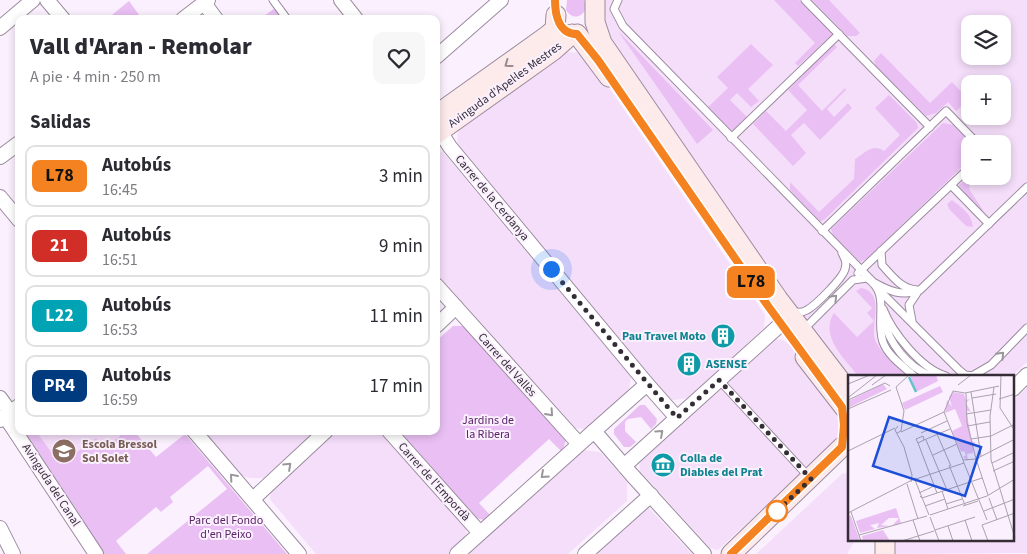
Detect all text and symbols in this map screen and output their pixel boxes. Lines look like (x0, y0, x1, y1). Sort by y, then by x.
map controls (961, 15, 1011, 185)
button: layers (961, 15, 1011, 65)
text: Vall d'Aran - Remolar (30, 29, 252, 64)
button: heart (373, 32, 425, 84)
street label: Avinguda d'Apel·les Mestres (445, 38, 565, 132)
one-way arrow (504, 58, 514, 67)
text: A pie · 4 min · 250 m (30, 66, 161, 88)
button: + (961, 75, 1011, 125)
text: Salidas (30, 109, 91, 136)
button: − (961, 135, 1011, 185)
street label: Carrer de la Cerdanya (451, 151, 533, 245)
text: Autobús (102, 152, 171, 179)
text: L78 (45, 163, 74, 188)
text: 3 min (379, 163, 423, 190)
text: 16:45 (102, 179, 138, 201)
text: Autobús (102, 222, 171, 249)
text: 21 (50, 233, 69, 258)
text: 9 min (379, 233, 423, 260)
text: 16:51 (102, 249, 138, 271)
your location (539, 257, 564, 282)
line badge: L78 (722, 266, 780, 298)
text: L78 (737, 269, 765, 294)
text: Autobús (102, 292, 171, 319)
one-way arrow (828, 295, 837, 304)
text: L22 (45, 303, 74, 328)
text: 11 min (369, 303, 423, 330)
text: 16:53 (102, 319, 138, 341)
building icon: Pau Travel Moto (710, 323, 736, 349)
place label: Pau Travel Moto (622, 328, 706, 345)
street label: Carrer del Vallès (474, 329, 540, 401)
building icon: ASENSE (676, 351, 702, 377)
one-way arrow (996, 352, 1005, 361)
place label: ASENSE (705, 356, 747, 373)
text: Autobús (102, 362, 171, 389)
text: PR4 (44, 373, 75, 398)
text: 17 min (369, 373, 423, 400)
inset map (848, 375, 1014, 542)
text: 16:59 (102, 389, 138, 411)
one-way arrow (545, 407, 554, 416)
park label: Jardins de la Ribera (462, 412, 514, 443)
one-way arrow (655, 430, 664, 439)
place label: Escola Bressol Sol Solet (82, 436, 157, 467)
school or university icon: Escola Bressol Sol Solet (51, 438, 77, 464)
street label: Carrer de l'Empordà (394, 439, 474, 525)
street label: Avinguda del Canal (18, 440, 84, 530)
place label: Colla de Diables del Prat (680, 450, 763, 481)
museum icon: Colla de Diables del Prat (650, 452, 676, 478)
one-way arrow (283, 463, 292, 472)
one-way arrow (541, 469, 550, 478)
one-way arrow (230, 473, 239, 482)
unlabelled marker (766, 500, 788, 522)
park label: Parc del Fondo d'en Peixo (189, 512, 263, 543)

